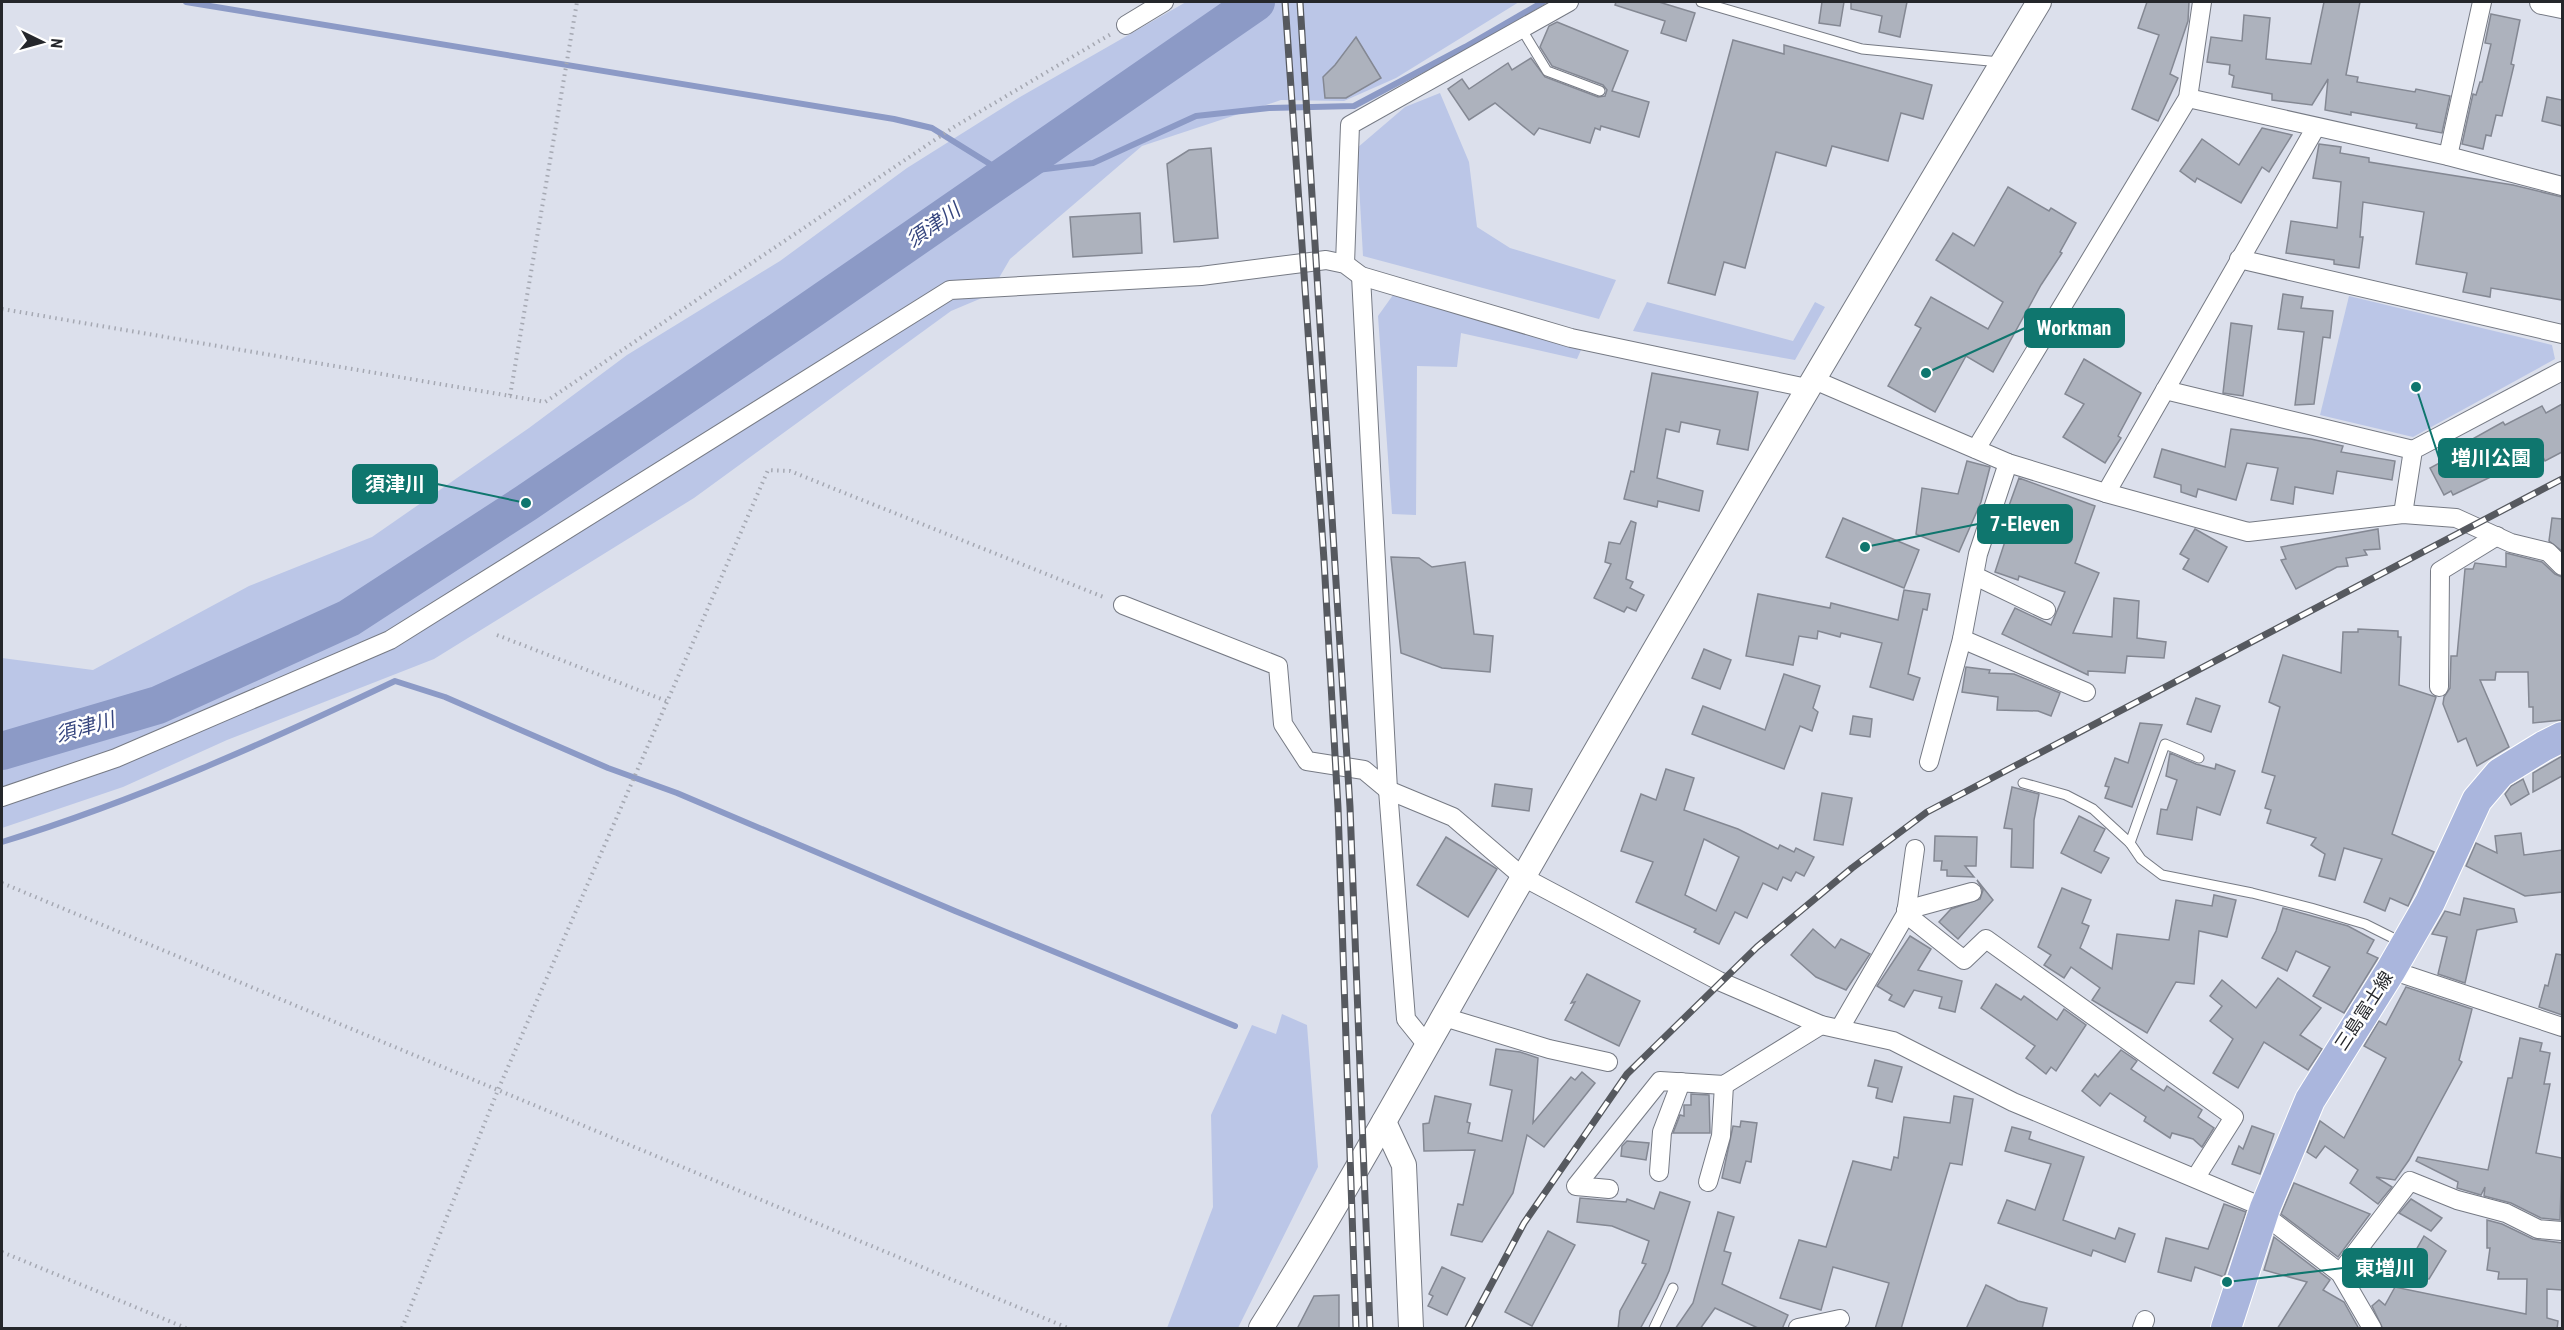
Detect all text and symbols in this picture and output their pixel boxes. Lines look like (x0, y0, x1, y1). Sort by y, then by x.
north arrow (12, 12, 72, 72)
text: N (47, 38, 66, 49)
water label: 須津川 (902, 197, 966, 252)
callout: Workman (2025, 309, 2124, 347)
text: Workman (2037, 316, 2111, 340)
callout: 増川公園 (2439, 439, 2543, 477)
text: 増川公園 (2451, 446, 2531, 470)
callout: 須津川 (353, 465, 437, 503)
text: 須津川 (365, 472, 425, 496)
callout: 7-Eleven (1978, 505, 2072, 543)
text: 7-Eleven (1990, 512, 2060, 536)
water label: 須津川 (53, 707, 119, 747)
street label: 三島富士線 (2330, 967, 2397, 1054)
callout: 東増川 (2343, 1249, 2427, 1287)
text: 東増川 (2355, 1256, 2415, 1280)

